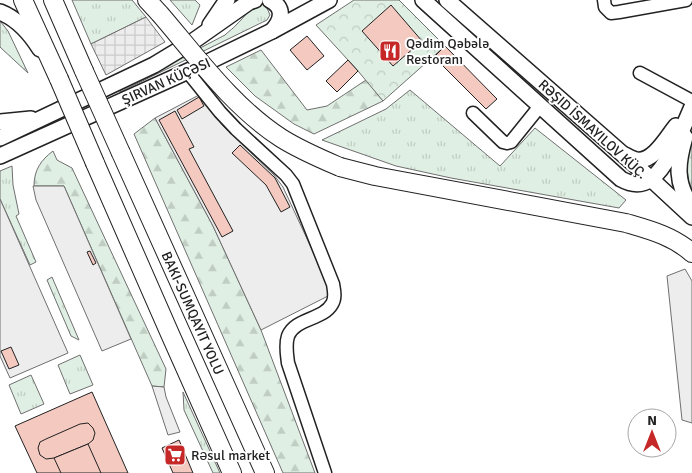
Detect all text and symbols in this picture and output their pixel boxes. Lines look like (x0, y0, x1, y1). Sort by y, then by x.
place label: Qədim Qəbələ Restoranı (406, 35, 489, 68)
restaurant icon: Qədim Qəbələ Restoranı (378, 39, 402, 63)
street label: ŞIRVAN KÜÇƏSI (119, 54, 213, 109)
street label: RƏŞID İSMAYILOV KÜÇ. (535, 76, 650, 183)
street label: BAKI-SUMQAYIT YOLU (158, 249, 227, 377)
north arrow (627, 408, 677, 458)
text: N (647, 412, 657, 429)
supermarket icon: Rәsul market (163, 443, 187, 467)
place label: Rәsul market (191, 447, 270, 464)

